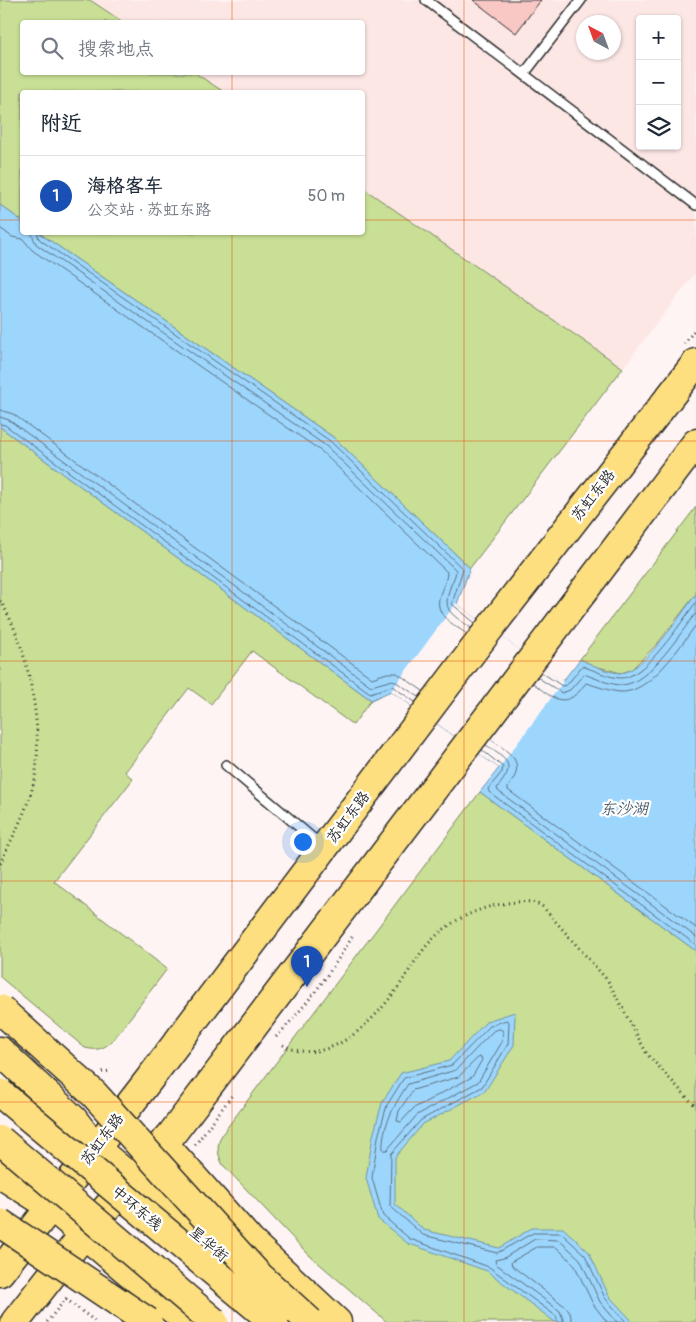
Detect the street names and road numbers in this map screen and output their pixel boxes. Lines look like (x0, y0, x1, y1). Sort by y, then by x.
street label: 苏虹东路 (567, 466, 619, 525)
street label: 苏虹东路 (323, 788, 374, 847)
street label: 苏虹东路 (77, 1110, 128, 1169)
street label: 中环东线 (108, 1182, 166, 1235)
street label: 星华街 (185, 1223, 232, 1266)

